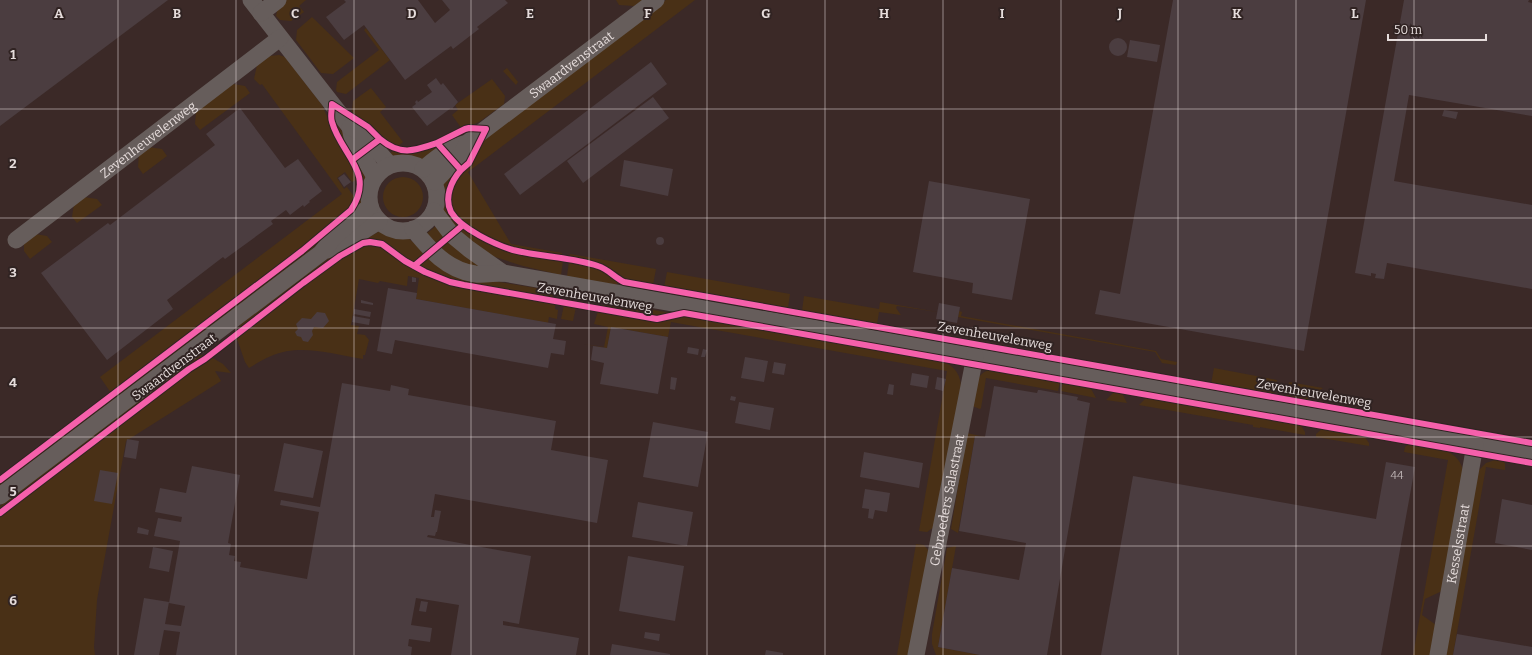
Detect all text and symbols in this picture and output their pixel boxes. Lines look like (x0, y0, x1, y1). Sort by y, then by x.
text: A (54, 6, 64, 21)
text: B (173, 6, 181, 21)
text: C (291, 6, 299, 21)
text: D (407, 6, 417, 21)
text: E (526, 6, 534, 21)
text: F (644, 6, 652, 21)
text: G (761, 6, 771, 21)
text: H (879, 6, 889, 21)
text: I (1000, 6, 1005, 21)
text: J (1117, 6, 1123, 21)
text: K (1232, 6, 1242, 21)
text: L (1351, 6, 1359, 21)
scale bar (1388, 16, 1486, 42)
text: 50 m (1394, 23, 1423, 37)
street label: Swaardvenstraat (526, 27, 616, 101)
text: 1 (10, 47, 16, 62)
street label: Zevenheuvelenweg (97, 98, 199, 181)
text: 2 (9, 156, 17, 171)
text: 3 (9, 265, 17, 280)
street label: Zevenheuvelenweg (536, 279, 654, 315)
street label: Zevenheuvelenweg (936, 318, 1054, 354)
street label: Swaardvenstraat (129, 330, 219, 404)
text: 4 (9, 375, 17, 390)
street label: Zevenheuvelenweg (1255, 375, 1373, 411)
street label: Gebroeders Salastraat (926, 432, 967, 567)
house number: 44 (1391, 469, 1404, 482)
text: 5 (9, 484, 17, 499)
street label: Kesselsstraat (1443, 502, 1472, 585)
text: 6 (9, 593, 17, 608)

